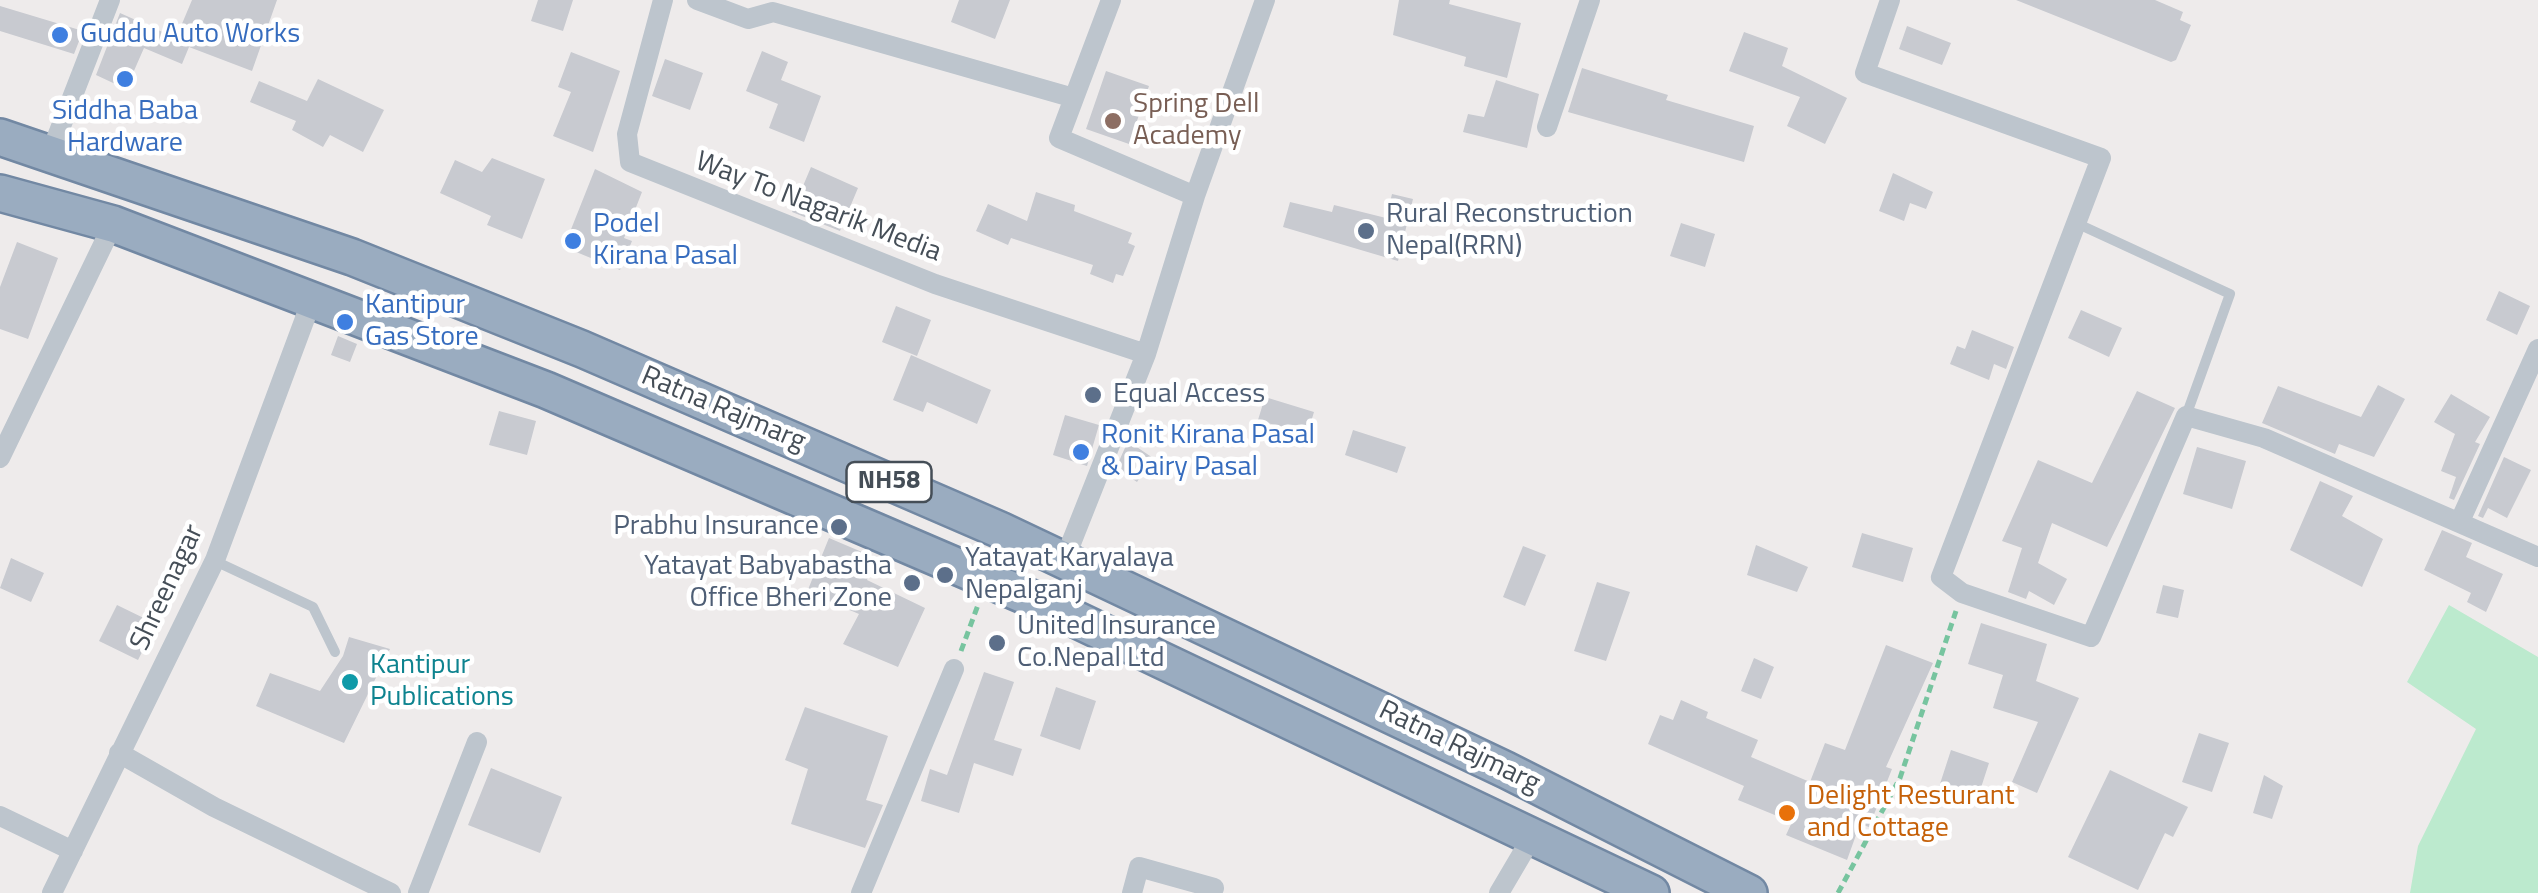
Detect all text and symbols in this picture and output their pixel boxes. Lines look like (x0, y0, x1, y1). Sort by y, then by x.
place label: Guddu Auto Works (80, 18, 300, 52)
marker: Guddu Auto Works (49, 24, 71, 46)
marker: Siddha Baba Hardware (114, 68, 136, 90)
place label: Spring Dell Academy (1133, 88, 1259, 154)
place label: Siddha Baba Hardware (52, 95, 198, 161)
marker: Spring Dell Academy (1102, 110, 1124, 132)
street label: Way To Nagarik Media (690, 146, 946, 270)
place label: Rural Reconstruction Nepal(RRN) (1386, 198, 1633, 264)
place label: Podel Kirana Pasal (593, 208, 738, 274)
marker: Rural Reconstruction Nepal(RRN) (1355, 220, 1377, 242)
marker: Podel Kirana Pasal (562, 230, 584, 252)
place label: Kantipur Gas Store (365, 289, 479, 355)
marker: Kantipur Gas Store (334, 311, 356, 333)
street label: Ratna Rajmarg (636, 360, 810, 460)
place label: Equal Access (1113, 378, 1265, 412)
marker: Equal Access (1082, 384, 1104, 406)
place label: Ronit Kirana Pasal & Dairy Pasal (1101, 419, 1315, 485)
marker: Ronit Kirana Pasal & Dairy Pasal (1070, 441, 1092, 463)
road number: NH58 (846, 462, 932, 502)
place label: Prabhu Insurance (613, 510, 819, 544)
marker: Prabhu Insurance (828, 516, 850, 538)
street label: Shreenagar (124, 520, 212, 656)
place label: Yatayat Karyalaya Nepalganj (965, 542, 1174, 608)
place label: Yatayat Babyabastha Office Bheri Zone (644, 550, 892, 616)
marker: Yatayat Karyalaya Nepalganj (934, 564, 956, 586)
marker: Yatayat Babyabastha Office Bheri Zone (901, 572, 923, 594)
place label: United Insurance Co.Nepal Ltd (1017, 610, 1216, 676)
marker: United Insurance Co.Nepal Ltd (986, 632, 1008, 654)
place label: Kantipur Publications (370, 649, 514, 715)
marker: Kantipur Publications (339, 671, 361, 693)
street label: Ratna Rajmarg (1373, 695, 1545, 801)
place label: Delight Resturant and Cottage (1807, 780, 2014, 846)
marker: Delight Resturant and Cottage (1776, 802, 1798, 824)

